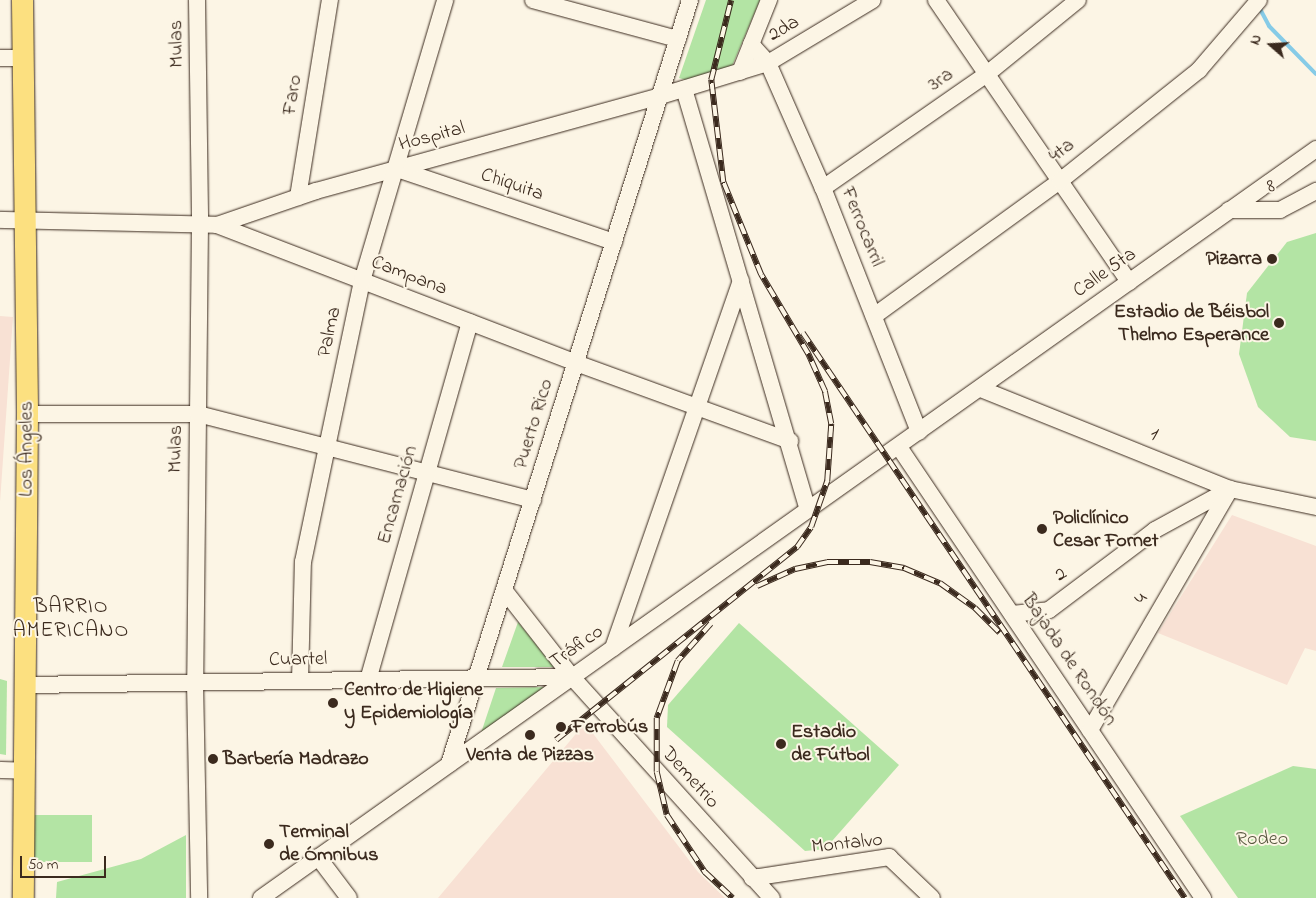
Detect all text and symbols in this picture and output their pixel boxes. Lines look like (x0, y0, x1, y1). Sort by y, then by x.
street label: 2da (764, 10, 804, 48)
street label: Mulas (165, 20, 189, 68)
north arrow (1246, 20, 1296, 70)
text: N (1245, 32, 1268, 48)
street label: 3ra (924, 63, 958, 97)
street label: Faro (278, 73, 308, 117)
street label: Hospital (396, 117, 468, 157)
street label: 4ta (1044, 134, 1080, 168)
street label: Chiquita (477, 163, 547, 207)
street label: 8 (1265, 175, 1277, 199)
street label: Ferrocarril (835, 184, 889, 270)
street label: Calle 5ta (1069, 243, 1141, 303)
place label: Pizarra (1206, 247, 1262, 271)
street label: Campana (368, 251, 450, 301)
marker: Pizarra (1266, 253, 1278, 265)
place label: Estadio de Béisbol Thelmo Esperance (1114, 300, 1269, 347)
street label: Palma (313, 305, 347, 359)
marker: Estadio de Béisbol Thelmo Esperance (1273, 317, 1285, 329)
street label: Puerto Rico (509, 376, 559, 472)
street label: Los Ángeles (15, 401, 39, 497)
street label: 1 (1147, 423, 1161, 447)
street label: Mulas (164, 425, 188, 473)
street label: Encarnación (373, 443, 423, 547)
place label: Policlínico Cesar Fornet (1053, 506, 1158, 553)
marker: Policlínico Cesar Fornet (1035, 522, 1049, 536)
street label: 2 (1050, 562, 1072, 588)
street label: Bajada de Rondón (1016, 589, 1122, 731)
street label: 4 (1130, 589, 1154, 609)
district label: BARRIO AMERICANO (12, 594, 130, 644)
street label: Tráfico (546, 620, 608, 674)
street label: Cuartel (269, 647, 327, 673)
place label: Centro de Higiene y Epidemiología (344, 679, 483, 726)
marker: Centro de Higiene y Epidemiología (326, 696, 340, 710)
place label: Ferrobús (572, 715, 648, 739)
marker: Ferrobús (554, 720, 568, 734)
place label: Estadio de Fútbol (791, 720, 870, 767)
marker: Venta de Pizzas (524, 729, 536, 741)
marker: Estadio de Fútbol (775, 738, 787, 750)
street label: Demetrio (656, 742, 724, 814)
place label: Venta de Pizzas (466, 743, 594, 767)
place label: Barbería Madrazo (223, 747, 369, 771)
marker: Barbería Madrazo (207, 753, 219, 765)
place label: Terminal de Ómnibus (279, 820, 378, 867)
park label: Rodeo (1236, 827, 1288, 851)
street label: Montalvo (810, 828, 884, 860)
marker: Terminal de Ómnibus (263, 838, 275, 850)
scale bar (22, 846, 109, 878)
text: 50 m (28, 854, 58, 876)

